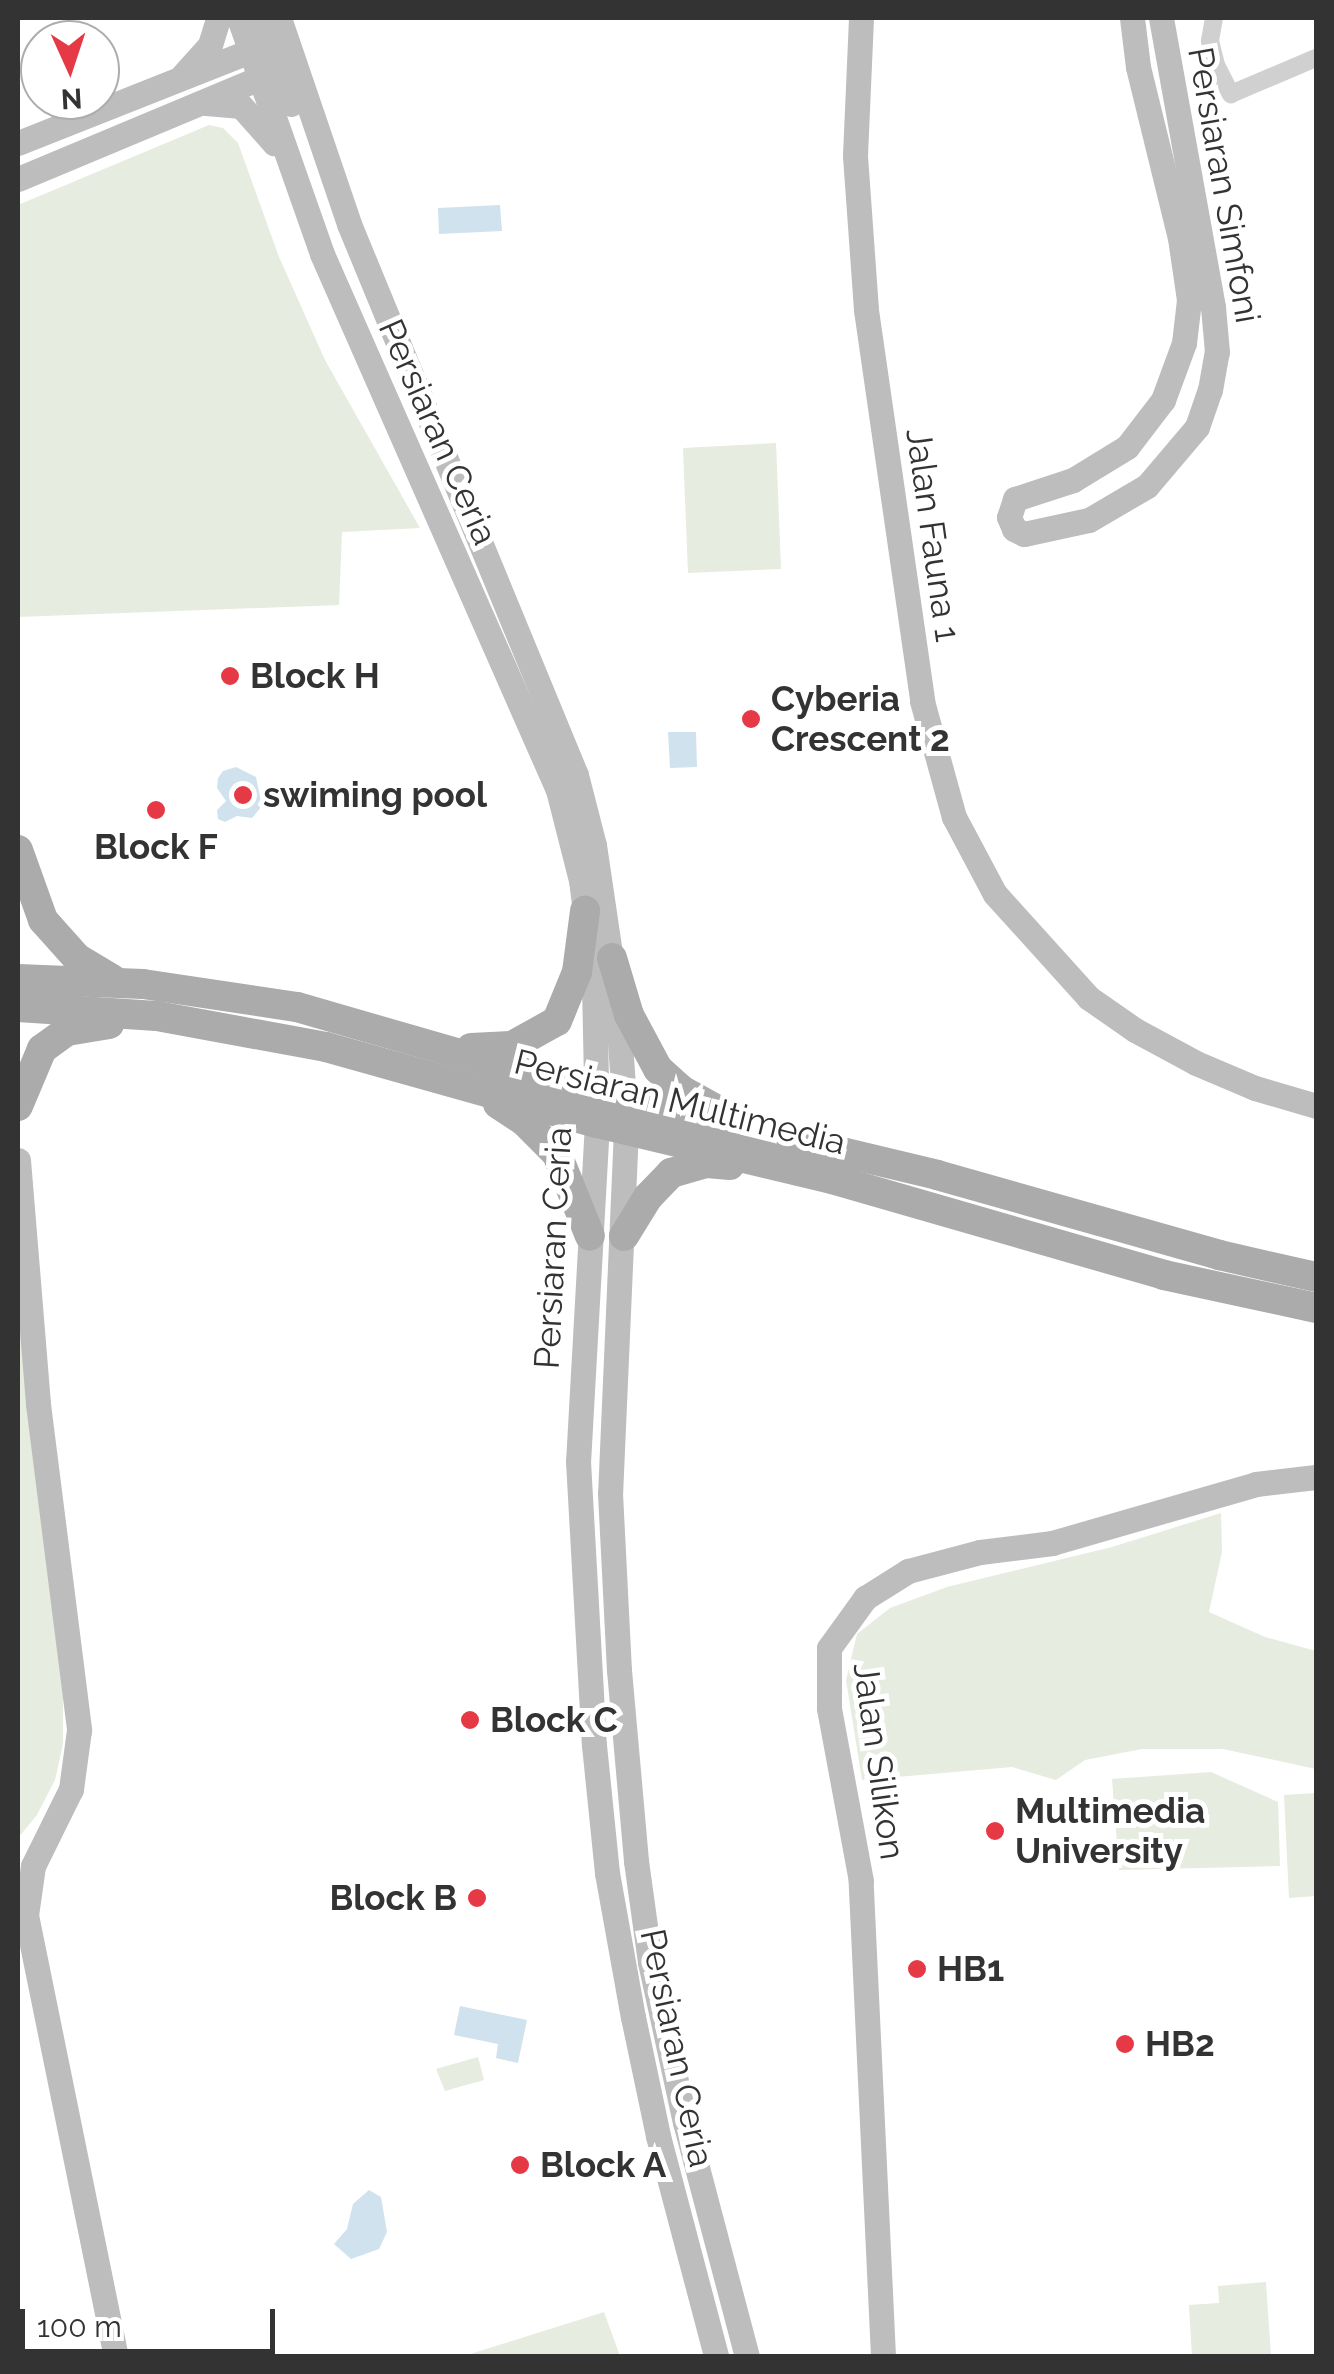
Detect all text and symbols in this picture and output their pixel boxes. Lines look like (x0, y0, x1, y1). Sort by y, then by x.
north arrow (20, 20, 120, 120)
street label: Persiaran Simfoni (1179, 44, 1269, 326)
text: N (60, 81, 83, 115)
street label: Persiaran Ceria (370, 313, 506, 551)
street label: Jalan Fauna 1 (897, 426, 969, 644)
place label: Block H (250, 655, 380, 697)
marker: Block H (219, 665, 241, 687)
place label: Cyberia Crescent 2 (771, 678, 950, 760)
marker: Cyberia Crescent 2 (740, 708, 762, 730)
place label: swiming pool (263, 774, 487, 816)
marker: swiming pool (232, 784, 254, 806)
marker: Block F (145, 799, 167, 821)
place label: Block F (94, 826, 218, 868)
street label: Persiaran Multimedia (510, 1040, 850, 1164)
street label: Persiaran Ceria (526, 1126, 580, 1370)
street label: Jalan Silikon (844, 1660, 914, 1862)
place label: Block C (490, 1699, 618, 1741)
marker: Block C (459, 1709, 481, 1731)
place label: Multimedia University (1015, 1790, 1205, 1872)
marker: Multimedia University (984, 1820, 1006, 1842)
place label: Block B (329, 1877, 457, 1919)
marker: Block B (466, 1887, 488, 1909)
street label: Persiaran Ceria (631, 1925, 723, 2171)
place label: HB1 (937, 1948, 1004, 1990)
marker: HB1 (906, 1958, 928, 1980)
place label: HB2 (1145, 2023, 1215, 2065)
marker: HB2 (1114, 2033, 1136, 2055)
place label: Block A (540, 2144, 667, 2186)
marker: Block A (509, 2154, 531, 2176)
scale bar (25, 2289, 280, 2351)
text: 100 m (37, 2309, 122, 2344)

